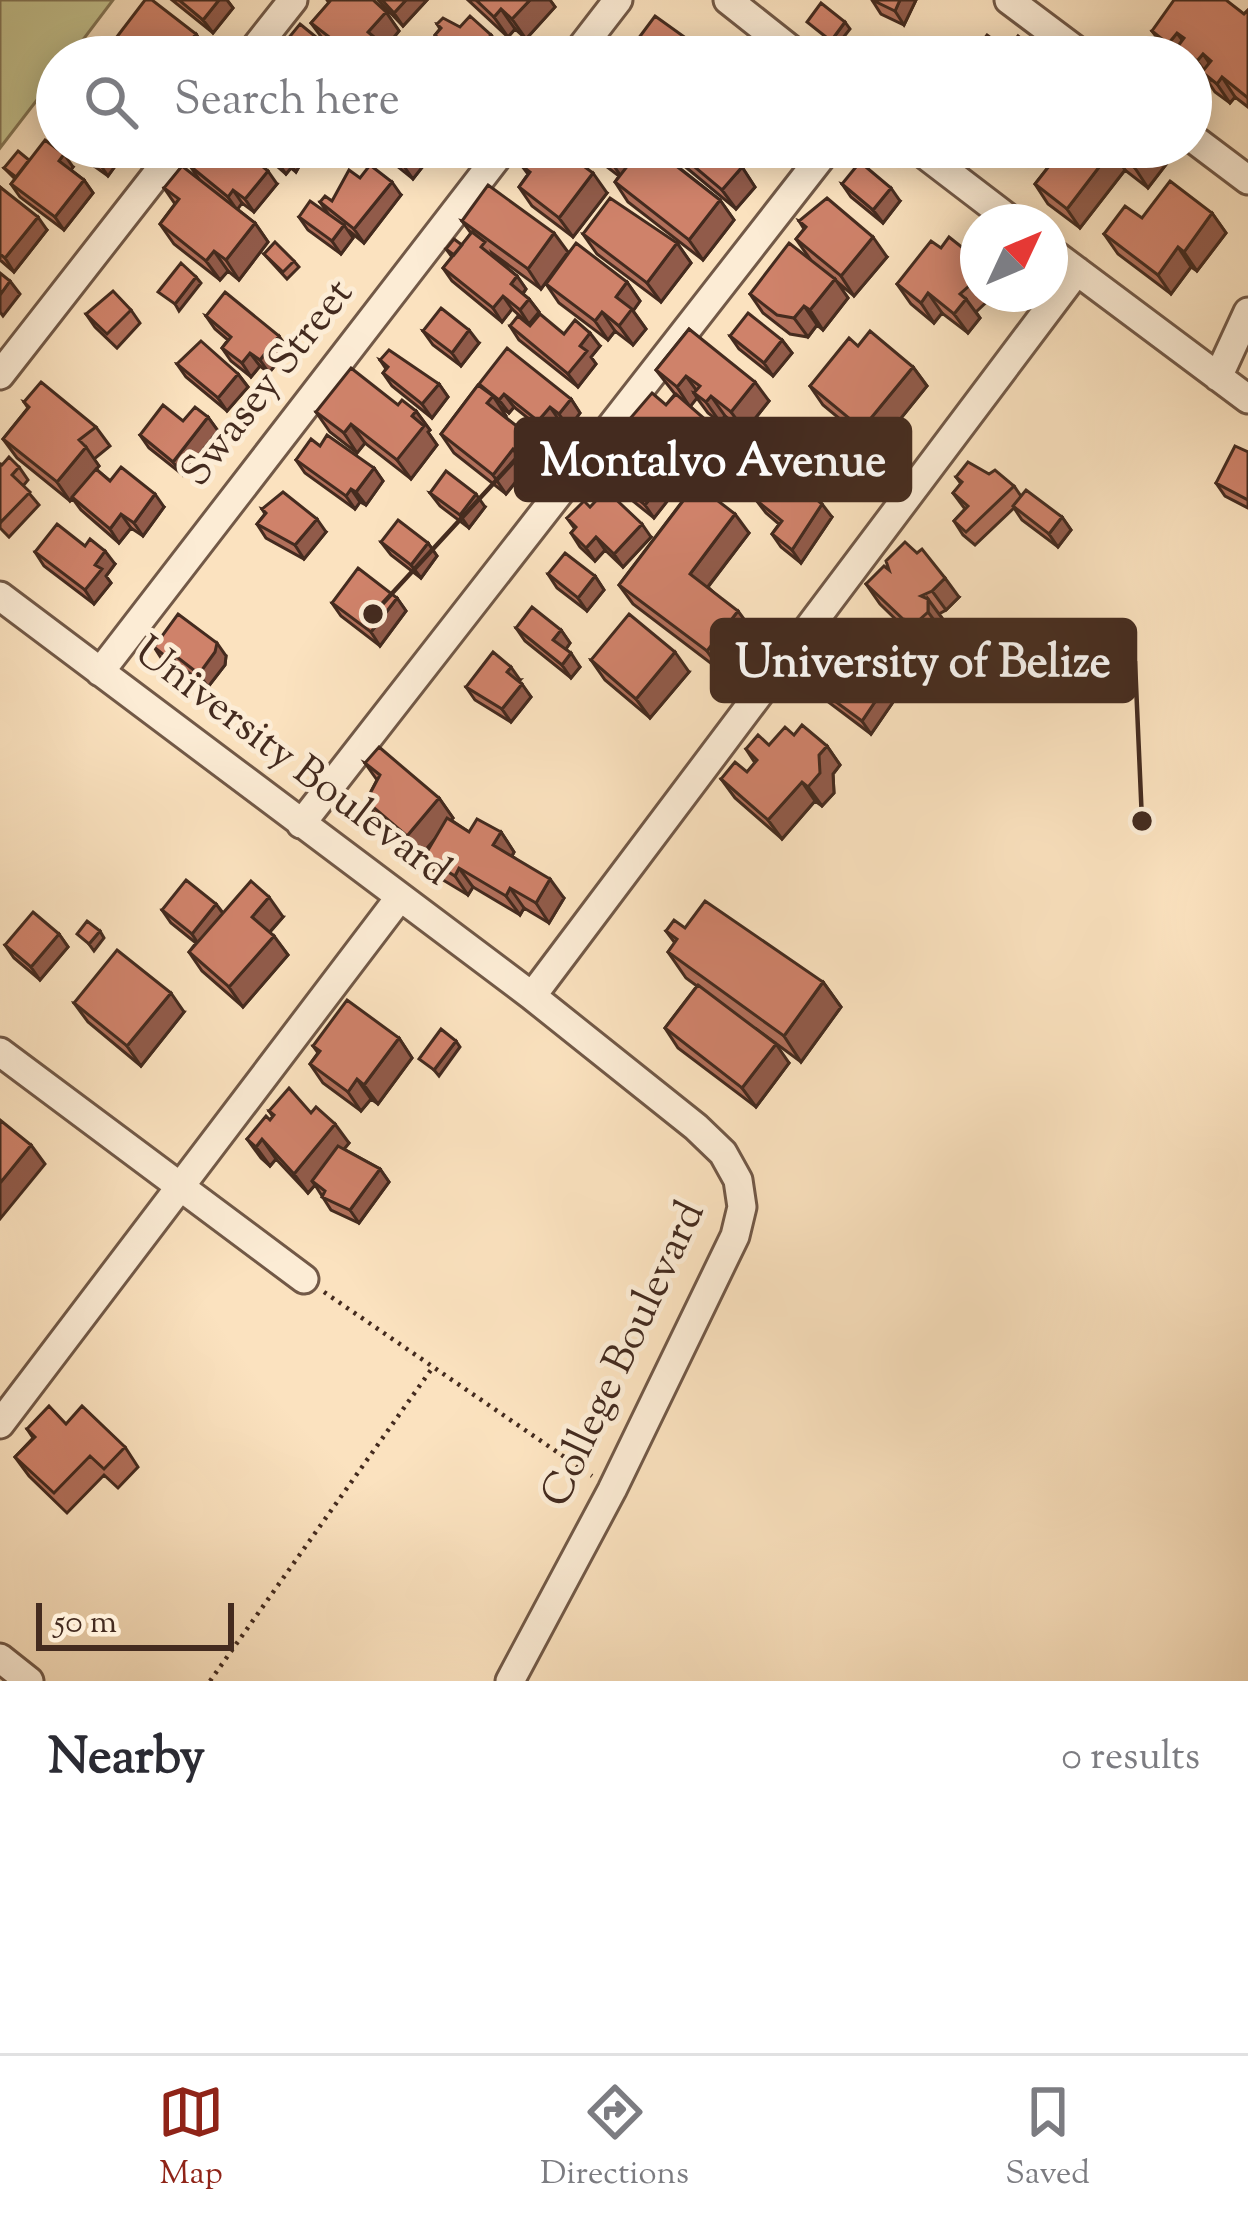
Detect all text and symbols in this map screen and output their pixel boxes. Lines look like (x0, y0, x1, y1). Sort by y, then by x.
search box (36, 36, 1212, 168)
icon: search (78, 69, 144, 135)
text: Search here (174, 70, 400, 135)
north arrow (960, 204, 1068, 312)
street label: Swasey Street (169, 267, 369, 501)
callout: Montalvo Avenue (516, 419, 910, 500)
text: Montalvo Avenue (540, 432, 886, 497)
callout: University of Belize (712, 620, 1135, 701)
street label: University Boulevard (120, 624, 462, 902)
text: University of Belize (735, 633, 1111, 698)
street label: College Boulevard (528, 1192, 722, 1518)
scale bar (36, 1597, 234, 1650)
text: 50 m (54, 1600, 117, 1648)
text: Nearby (48, 1723, 205, 1796)
text: 0 results (1061, 1731, 1200, 1787)
tab: Map (158, 2079, 224, 2199)
tab: Directions (540, 2079, 689, 2199)
tab: Saved (1005, 2079, 1090, 2199)

